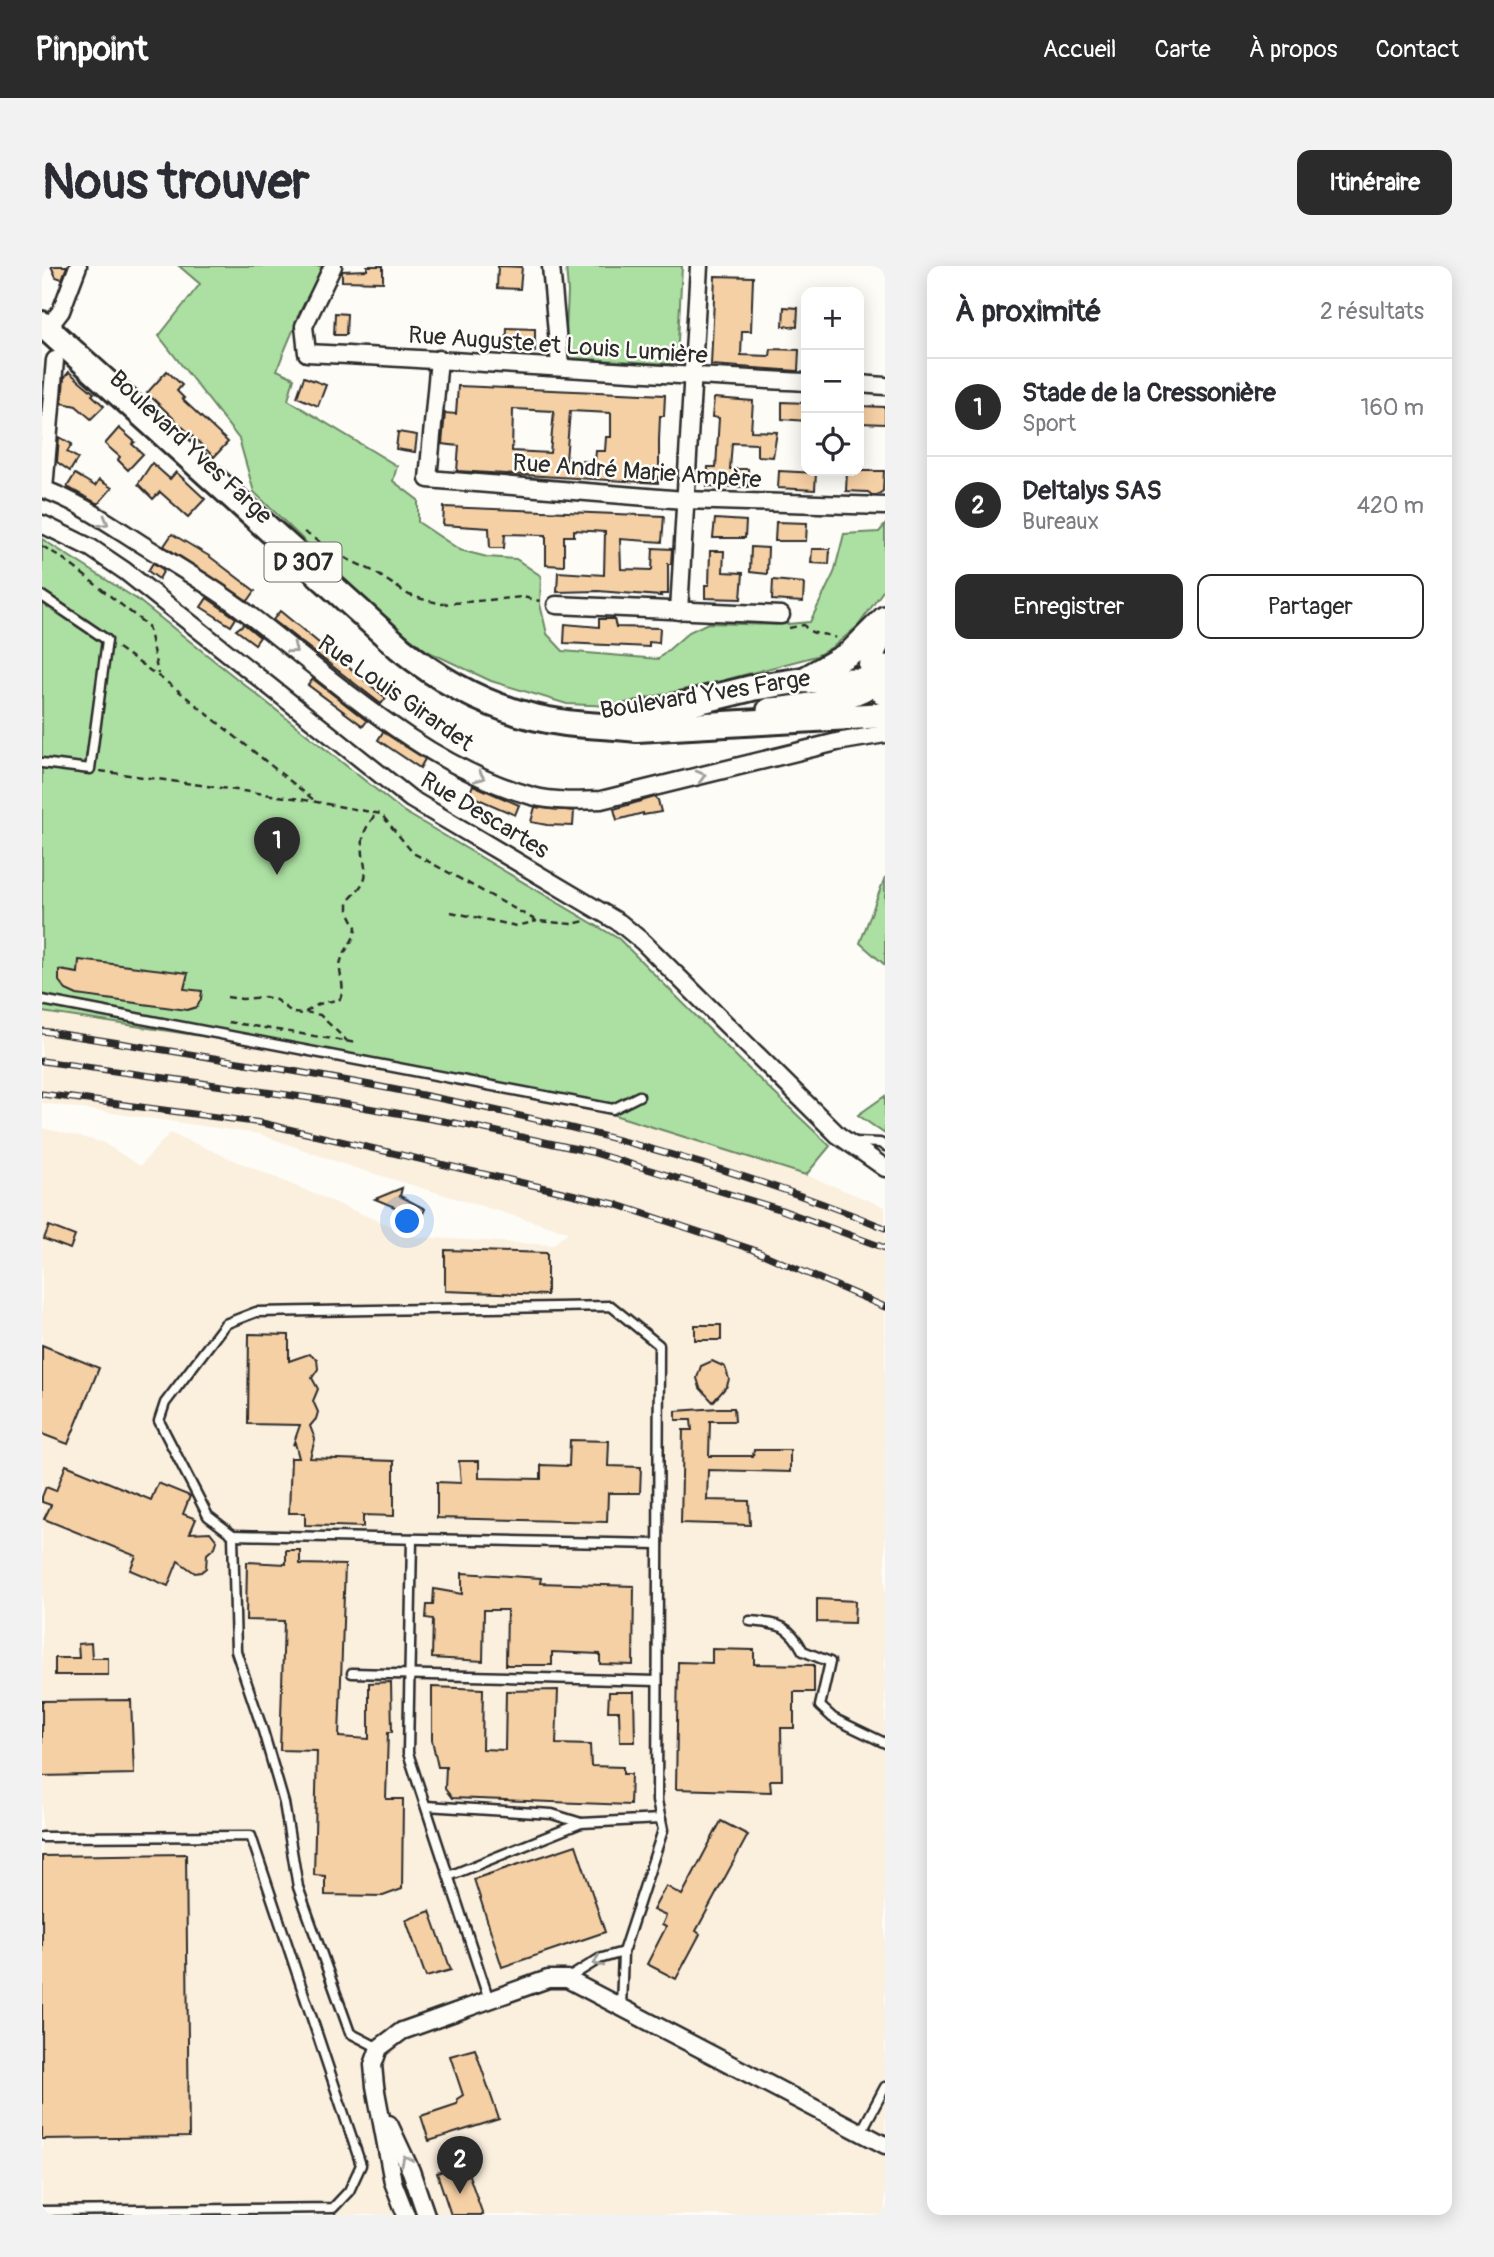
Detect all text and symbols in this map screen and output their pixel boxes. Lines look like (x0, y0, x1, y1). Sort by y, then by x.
text: Pinpoint (35, 29, 148, 70)
text: Accueil (1043, 35, 1117, 64)
text: Carte (1155, 35, 1211, 64)
text: À propos (1249, 35, 1338, 64)
text: Contact (1376, 35, 1459, 64)
button: Itinéraire (1297, 150, 1452, 215)
text: Nous trouver (42, 152, 310, 213)
map controls (801, 287, 864, 476)
button: + (801, 287, 864, 350)
text: À proximité (955, 293, 1101, 330)
text: 2 résultats (1320, 297, 1424, 326)
street label: Rue Auguste et Louis Lumière (407, 321, 709, 370)
button: − (801, 350, 864, 413)
street label: Boulevard Yves Farge (103, 364, 278, 530)
text: Stade de la Cressonière (1022, 377, 1276, 409)
text: 1 (974, 393, 983, 422)
text: 160 m (1360, 393, 1424, 422)
text: Sport (1022, 409, 1076, 438)
button: locate (801, 413, 864, 476)
street label: Rue André Marie Ampère (512, 448, 762, 495)
text: Deltalys SAS (1022, 475, 1162, 507)
text: 2 (972, 491, 984, 520)
text: 420 m (1357, 491, 1424, 520)
text: Bureaux (1022, 507, 1099, 536)
one-way arrow (97, 514, 110, 527)
road number: D 307 (264, 542, 342, 582)
button: Enregistrer (955, 574, 1183, 639)
button: Partager (1197, 574, 1424, 639)
street label: Rue Louis Girardet (312, 629, 479, 758)
one-way arrow (285, 640, 298, 653)
street label: Boulevard Yves Farge (598, 664, 812, 725)
street label: Rue Descartes (415, 766, 554, 865)
one-way arrow (474, 768, 486, 782)
one-way arrow (695, 770, 707, 784)
pin: 1 (254, 817, 300, 875)
your location (390, 1204, 424, 1238)
one-way arrow (592, 1953, 605, 1967)
pin: 2 (437, 2136, 483, 2194)
one-way arrow (400, 2155, 414, 2167)

